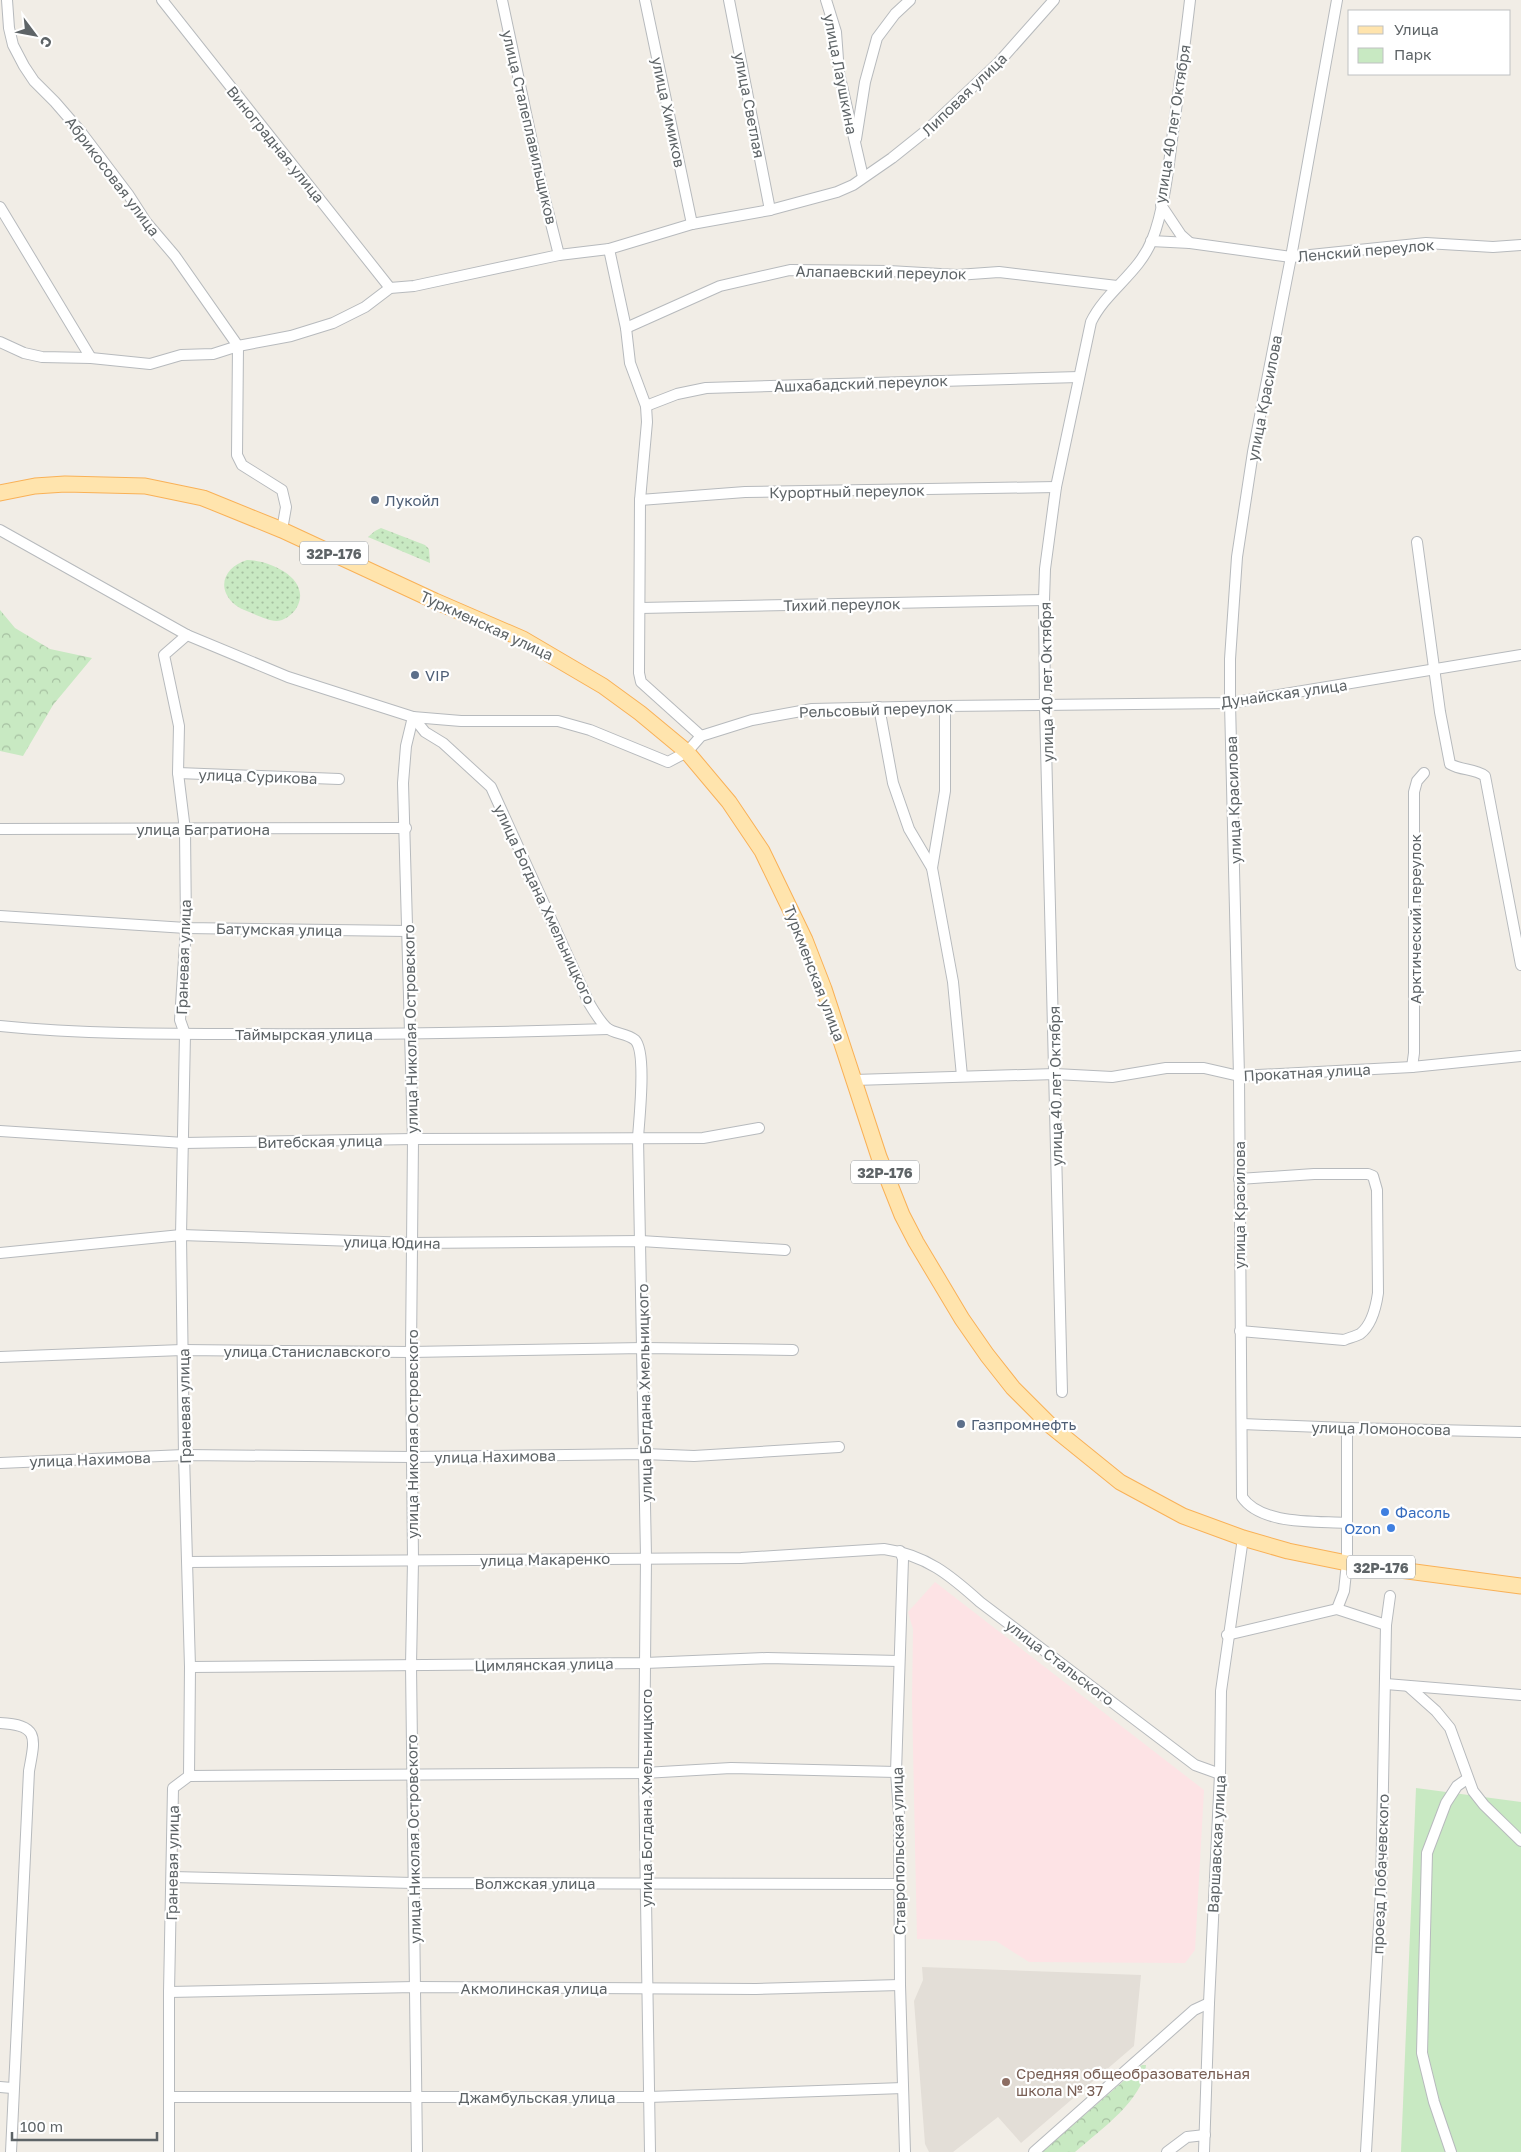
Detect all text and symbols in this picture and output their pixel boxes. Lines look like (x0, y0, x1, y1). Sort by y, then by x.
north arrow (10, 10, 60, 60)
legend (1348, 10, 1511, 75)
street label: улица Лаушкина (820, 12, 862, 136)
text: Улица (1394, 20, 1439, 38)
street label: улица Сталеплавильщиков (499, 28, 561, 226)
text: С (37, 33, 56, 51)
street label: улица 40 лет Октября (1151, 43, 1193, 205)
text: Парк (1394, 45, 1432, 63)
street label: Липовая улица (918, 49, 1010, 139)
street label: улица Светлая (731, 51, 769, 159)
street label: улица Химиков (649, 55, 689, 169)
street label: Виноградная улица (223, 82, 329, 206)
street label: Абрикосовая улица (62, 113, 164, 239)
street label: Ленский переулок (1297, 235, 1436, 265)
street label: Алапаевский переулок (795, 262, 967, 282)
street label: улица Красилова (1243, 333, 1285, 463)
street label: Ашхабадский переулок (774, 371, 949, 395)
street label: Курортный переулок (769, 481, 925, 501)
place label: Лукойл (385, 491, 439, 509)
marker: Лукойл (369, 494, 381, 506)
road number: 32Р-176 (300, 542, 368, 564)
street label: Туркменская улица (418, 586, 556, 664)
street label: Тихий переулок (783, 594, 901, 614)
street label: улица 40 лет Октября (1036, 602, 1056, 762)
place label: VIP (425, 666, 450, 684)
marker: VIP (409, 669, 421, 681)
street label: Дунайская улица (1220, 675, 1348, 711)
street label: Рельсовый переулок (799, 697, 954, 721)
street label: улица Красилова (1222, 736, 1244, 864)
street label: улица Сурикова (198, 765, 318, 787)
street label: улица Богдана Хмельницкого (491, 801, 599, 1007)
street label: улица Багратиона (136, 820, 270, 838)
street label: Арктический переулок (1406, 834, 1424, 1004)
street label: Граневая улица (172, 899, 194, 1015)
street label: Туркменская улица (781, 902, 849, 1044)
street label: Батумская улица (216, 919, 342, 939)
street label: улица Николая Островского (399, 924, 421, 1134)
street label: улица 40 лет Октября (1045, 1006, 1065, 1166)
street label: Таймырская улица (235, 1025, 373, 1043)
street label: Прокатная улица (1243, 1060, 1371, 1084)
street label: Витебская улица (257, 1131, 383, 1151)
street label: улица Красилова (1230, 1141, 1248, 1269)
road number: 32Р-176 (851, 1160, 919, 1184)
street label: улица Юдина (343, 1232, 441, 1252)
street label: улица Богдана Хмельницкого (633, 1284, 655, 1502)
street label: улица Николая Островского (403, 1329, 421, 1539)
street label: улица Станиславского (224, 1342, 390, 1360)
street label: Граневая улица (174, 1348, 194, 1464)
place label: Газпромнефть (971, 1415, 1076, 1433)
marker: Газпромнефть (955, 1418, 967, 1430)
street label: улица Ломоносова (1311, 1418, 1451, 1438)
street label: улица Нахимова (434, 1446, 556, 1466)
street label: улица Нахимова (29, 1448, 151, 1470)
place label: Фасоль (1395, 1503, 1450, 1521)
marker: Фасоль (1379, 1506, 1391, 1518)
place label: Ozon (1344, 1519, 1381, 1537)
marker: Ozon (1385, 1522, 1397, 1534)
street label: улица Макаренко (480, 1549, 610, 1569)
road number: 32Р-176 (1347, 1555, 1415, 1578)
street label: улица Стальского (1002, 1615, 1118, 1709)
street label: Цимлянская улица (474, 1654, 614, 1674)
street label: улица Богдана Хмельницкого (637, 1689, 655, 1907)
street label: улица Николая Островского (402, 1734, 424, 1944)
street label: Ставропольская улица (888, 1767, 908, 1935)
street label: Варшавская улица (1203, 1775, 1229, 1913)
street label: проезд Лобачевского (1368, 1793, 1392, 1955)
street label: Граневая улица (162, 1805, 182, 1921)
street label: Волжская улица (475, 1874, 595, 1892)
street label: Акмолинская улица (461, 1979, 607, 1997)
place label: Средняя общеобразовательная школа № 37 (1016, 2064, 1250, 2099)
marker: Средняя общеобразовательная школа № 37 (1000, 2076, 1012, 2088)
street label: Джамбульская улица (458, 2088, 616, 2106)
scale bar (12, 2110, 158, 2142)
text: 100 m (20, 2117, 63, 2135)

